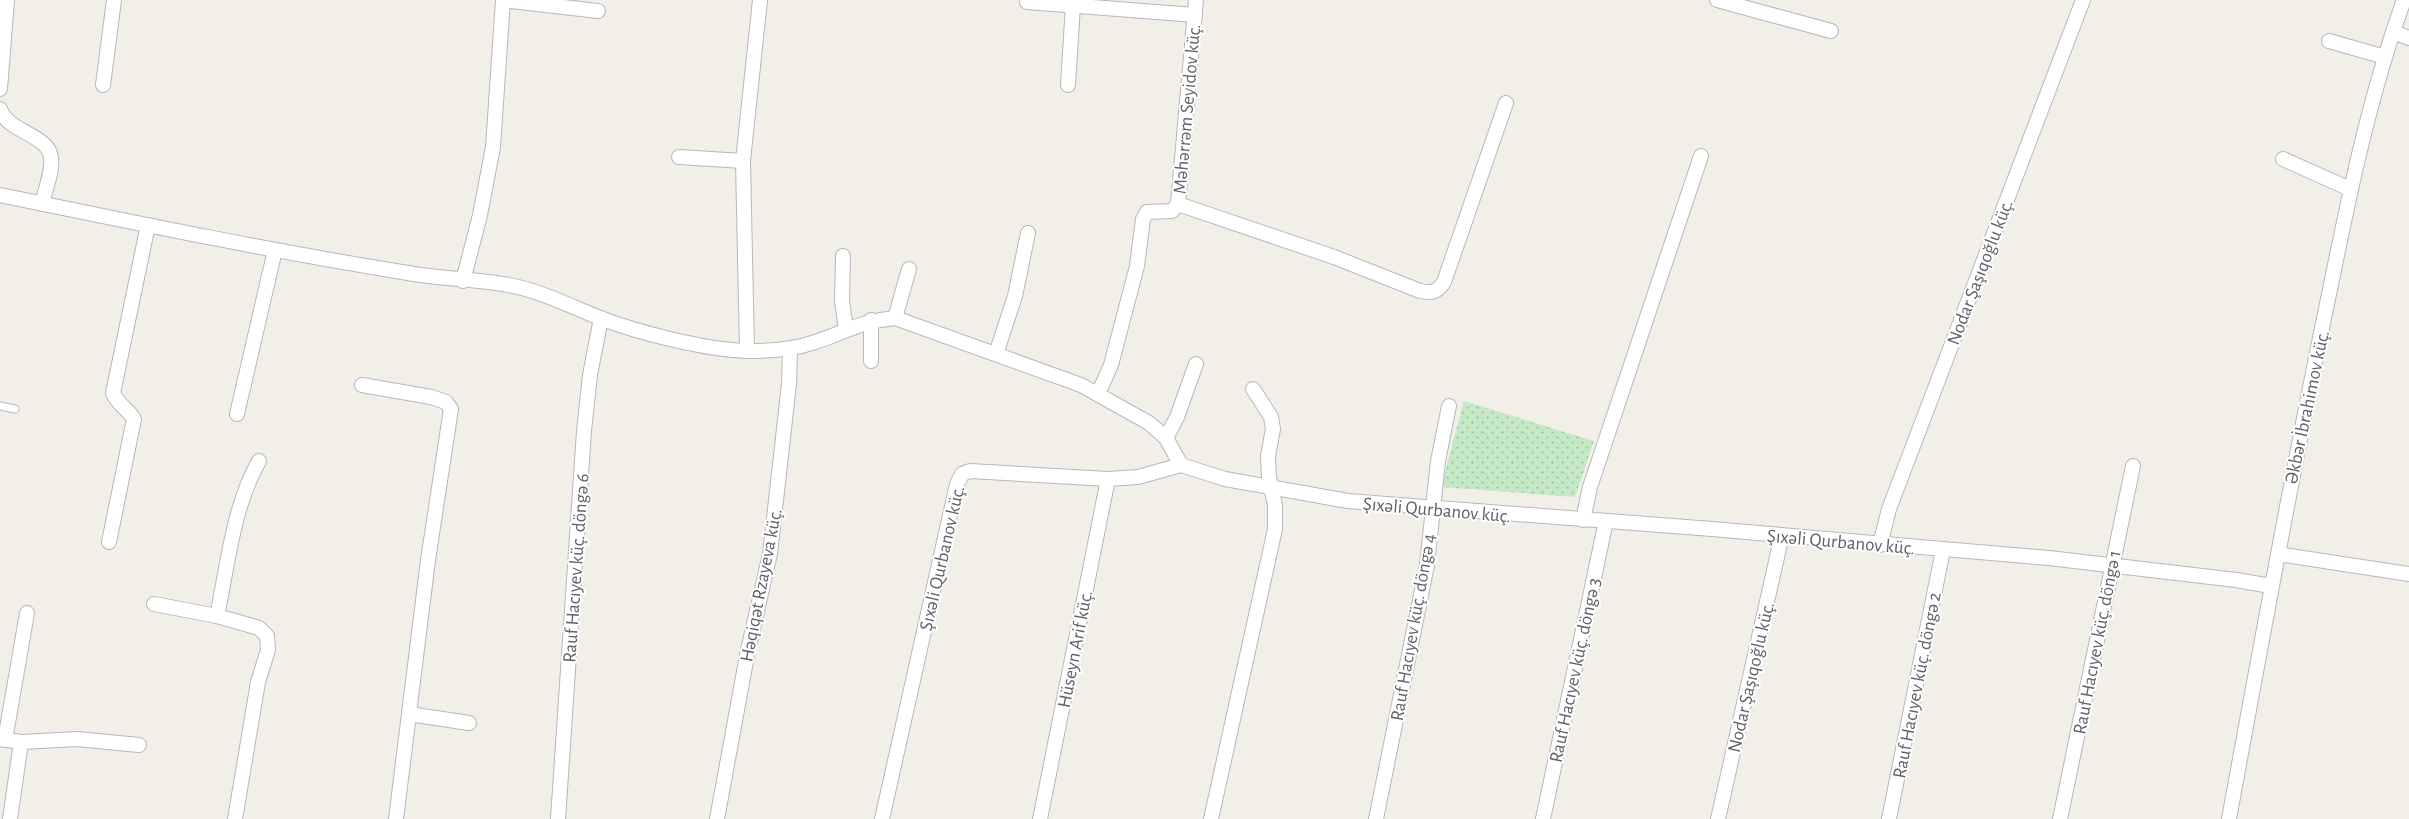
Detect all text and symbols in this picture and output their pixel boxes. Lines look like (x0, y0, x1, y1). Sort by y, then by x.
street label: Məhərrəm Seyidov küç. (1171, 23, 1204, 195)
street label: Nodar Şaşıqoğlu küç. (1944, 197, 2017, 348)
street label: Əkbər İbrahimov küç. (2281, 328, 2333, 486)
street label: Rauf Hacıyev küç. döngə 6 (560, 473, 593, 663)
street label: Şıxəli Qurbanov küç. (917, 484, 968, 633)
street label: Şıxəli Qurbanov küç. (1362, 495, 1512, 526)
street label: Həqiqət Rzayeva küç. (737, 507, 786, 664)
street label: Şıxəli Qurbanov küç. (1766, 527, 1916, 558)
street label: Rauf Hacıyev küç. döngə 4 (1388, 532, 1439, 722)
street label: Rauf Hacıyev küç. döngə 1 (2070, 549, 2125, 736)
street label: Rauf Hacıyev küç. döngə 3 (1547, 576, 1604, 764)
street label: Hüseyn Arif küç. (1055, 589, 1096, 710)
street label: Rauf Hacıyev küç. döngə 2 (1890, 590, 1945, 780)
street label: Nodar Şaşıqoğlu küç. (1725, 600, 1778, 754)

